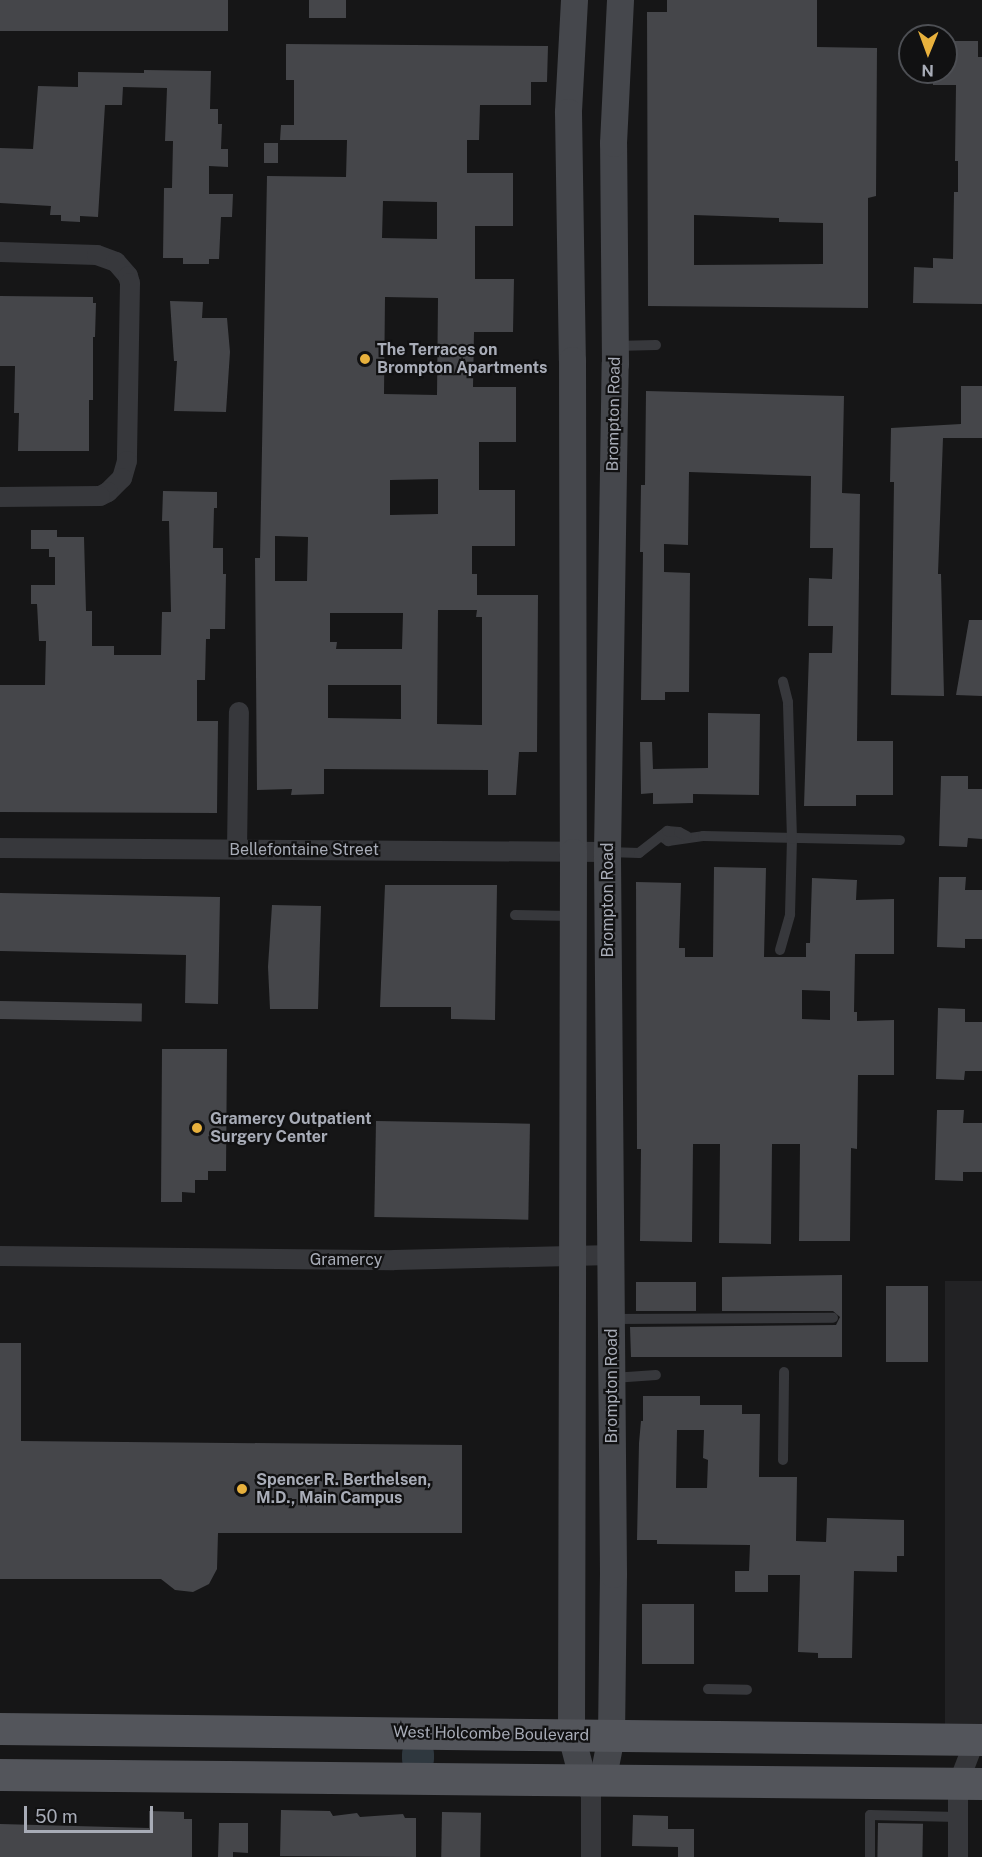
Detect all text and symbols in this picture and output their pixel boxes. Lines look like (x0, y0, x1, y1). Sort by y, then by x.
north arrow (898, 24, 958, 84)
text: N (921, 61, 934, 80)
place label: The Terraces on Brompton Apartments (377, 340, 548, 378)
marker: The Terraces on Brompton Apartments (358, 352, 372, 366)
street label: Brompton Road (603, 356, 625, 472)
street label: Bellefontaine Street (229, 840, 379, 860)
street label: Brompton Road (598, 843, 618, 957)
place label: Gramercy Outpatient Surgery Center (210, 1109, 372, 1147)
marker: Gramercy Outpatient Surgery Center (188, 1119, 206, 1137)
street label: Gramercy (310, 1250, 382, 1270)
street label: Brompton Road (602, 1329, 622, 1443)
place label: Spencer R. Berthelsen, M.D., Main Campus (256, 1470, 432, 1508)
marker: Spencer R. Berthelsen, M.D., Main Campus (233, 1480, 251, 1498)
street label: West Holcombe Boulevard (393, 1723, 589, 1745)
scale bar (27, 1794, 156, 1832)
text: 50 m (35, 1806, 78, 1827)

